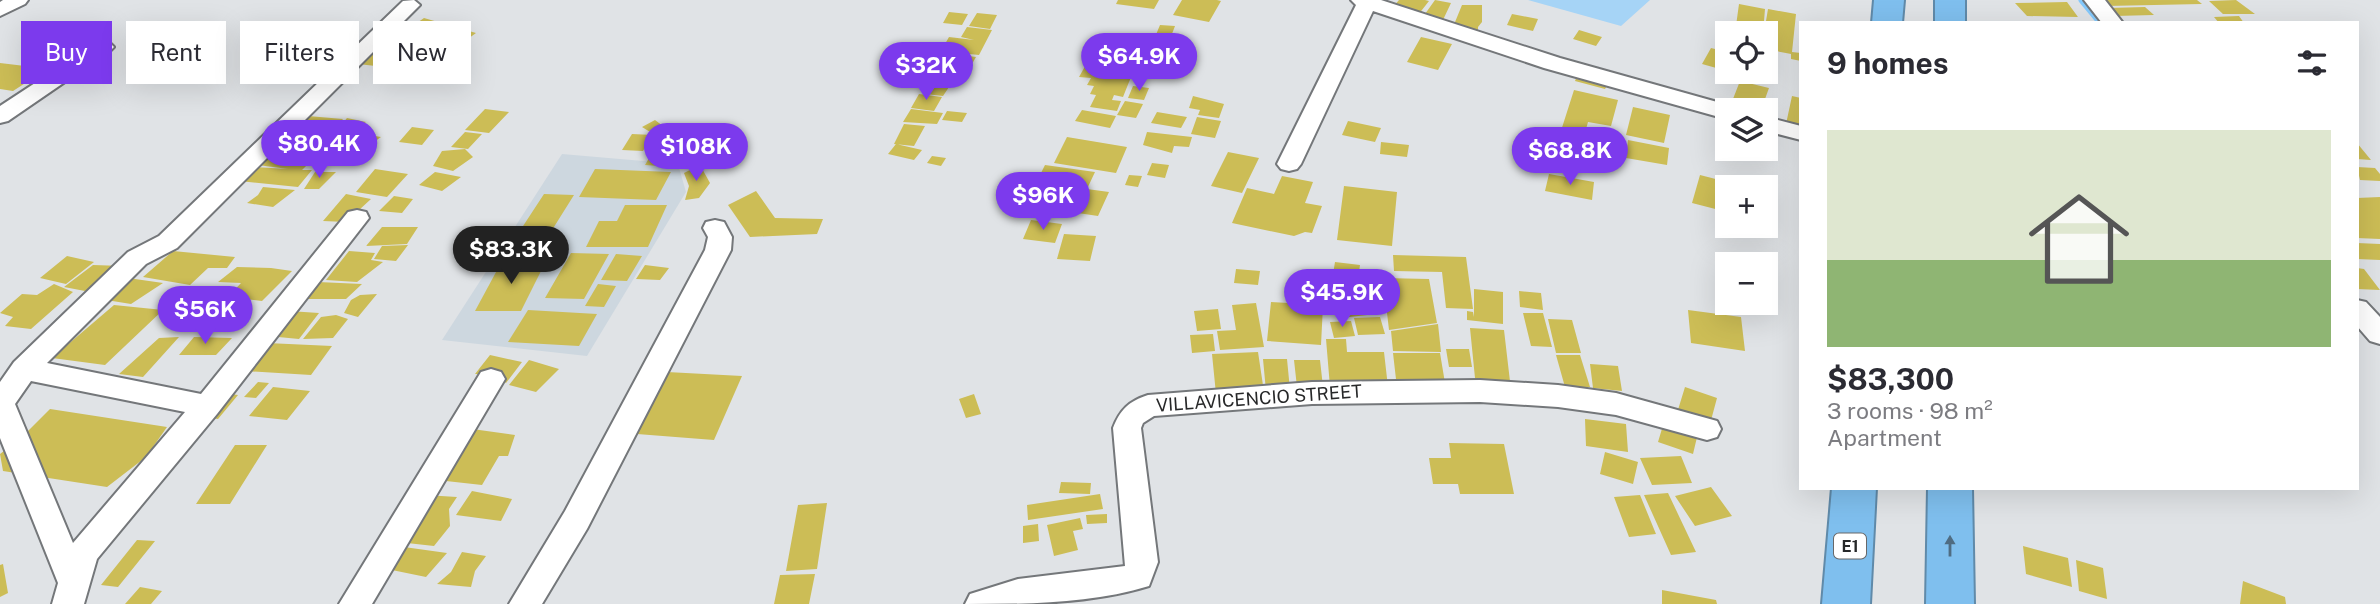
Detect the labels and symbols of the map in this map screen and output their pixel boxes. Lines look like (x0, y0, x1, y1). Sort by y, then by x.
pin: $64.9K (1082, 34, 1196, 93)
pin: $32K (885, 42, 967, 102)
pin: $80.4K (262, 120, 376, 180)
pin: $108K (647, 124, 745, 183)
pin: $68.8K (1513, 128, 1627, 187)
pin: $96K (1002, 173, 1084, 232)
pin: $83.3K (454, 226, 568, 286)
pin: $45.9K (1285, 270, 1399, 329)
pin: $56K (164, 286, 246, 346)
street label: VILLAVICENCIO STREET (1155, 380, 1363, 416)
road number: E1 (1834, 534, 1866, 558)
one-way arrow (1944, 535, 1956, 557)

